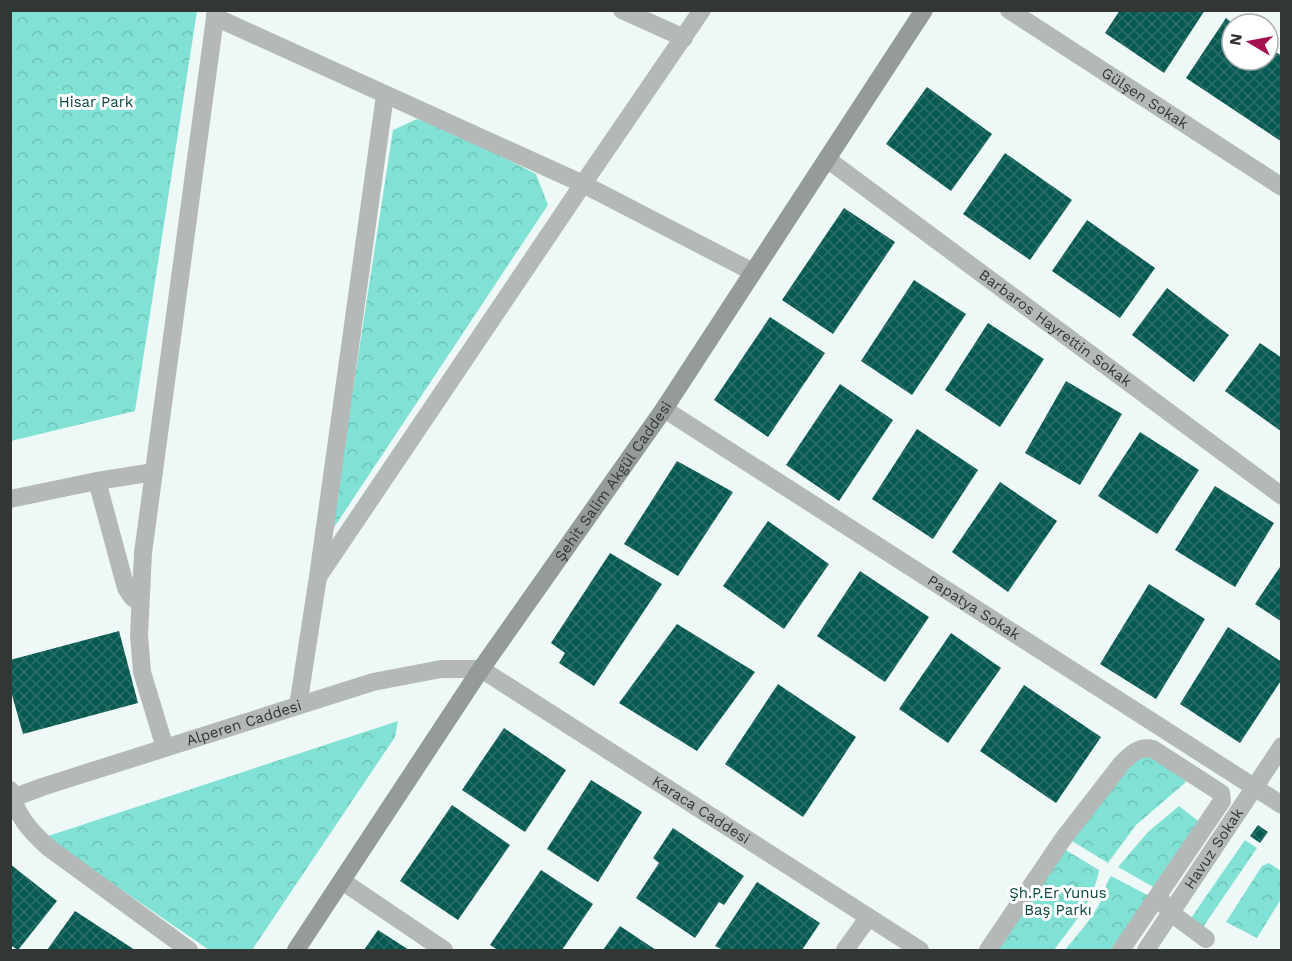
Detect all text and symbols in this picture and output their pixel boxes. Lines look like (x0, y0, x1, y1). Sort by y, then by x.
north arrow (1220, 12, 1280, 72)
text: N (1225, 32, 1246, 47)
street label: Gülşen Sokak (1098, 63, 1192, 133)
park label: Hisar Park (59, 93, 134, 111)
street label: Barbaros Hayrettin Sokak (975, 266, 1135, 391)
street label: Şehit Salim Akgül Caddesi (551, 398, 676, 565)
street label: Papatya Sokak (924, 571, 1024, 644)
street label: Alperen Caddesi (184, 696, 304, 750)
street label: Karaca Caddesi (649, 772, 753, 848)
street label: Havuz Sokak (1180, 804, 1247, 892)
park label: Şh.P.Er Yunus Baş Parkı (1009, 884, 1107, 919)

